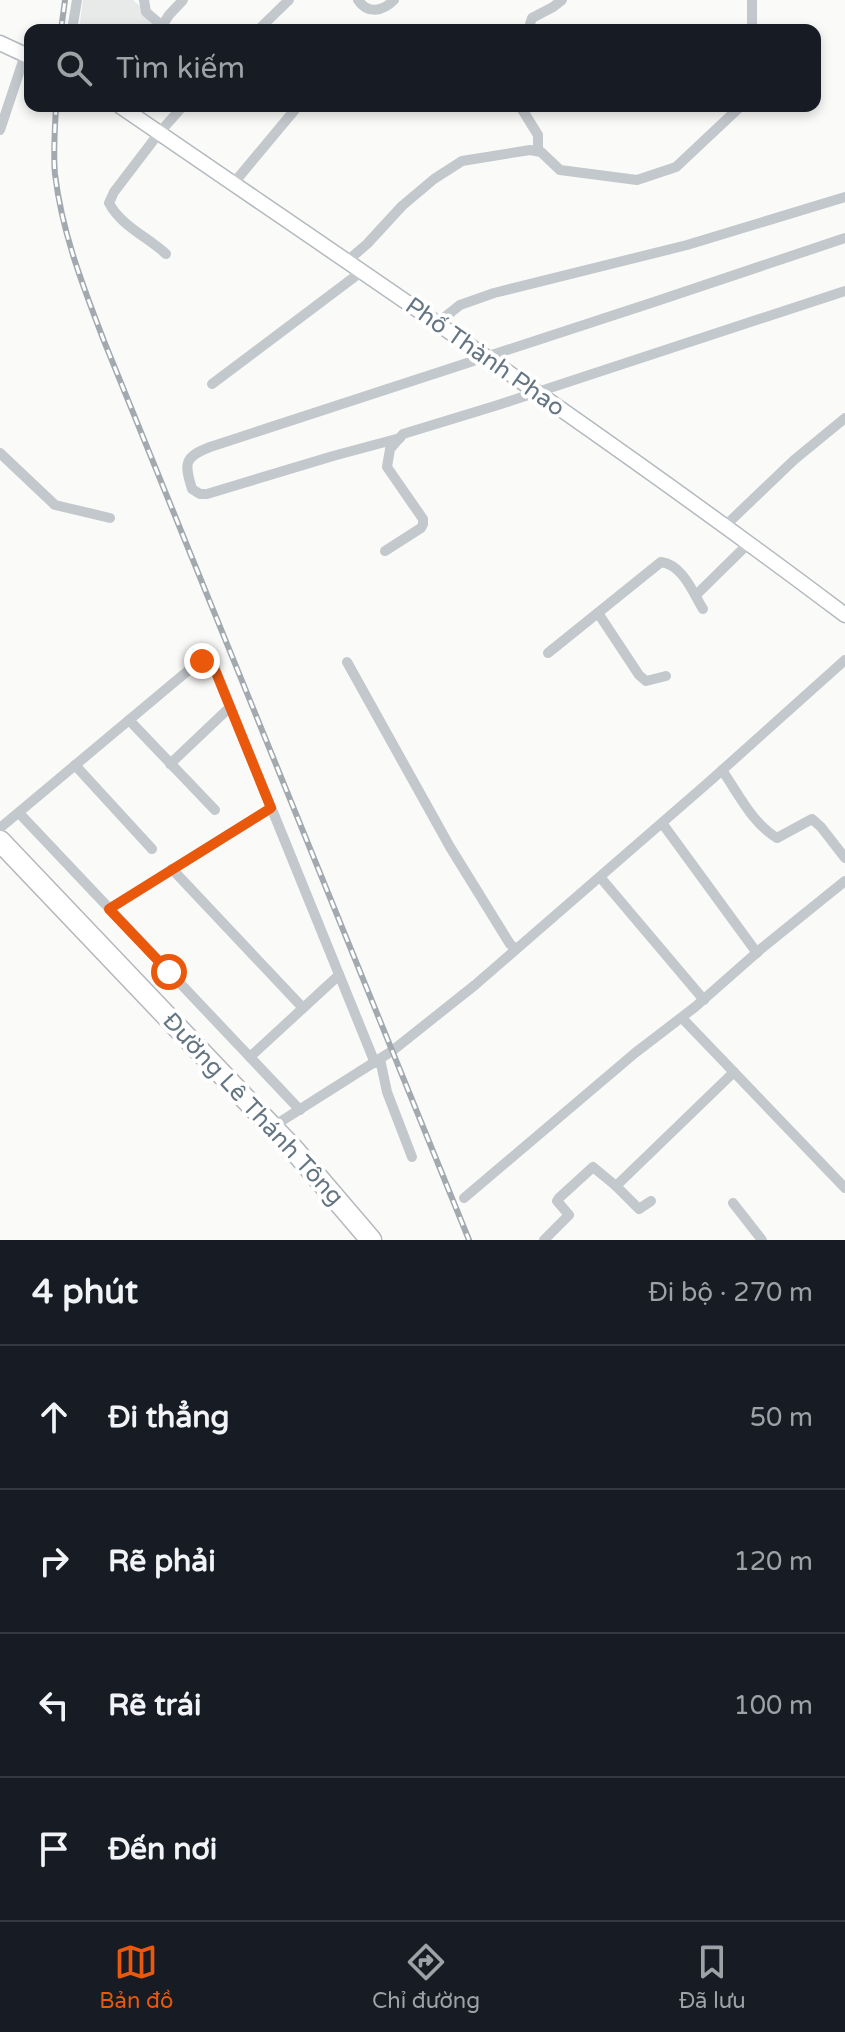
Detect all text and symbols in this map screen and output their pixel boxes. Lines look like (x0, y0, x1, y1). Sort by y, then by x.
search box (24, 24, 821, 112)
icon: search (52, 46, 96, 90)
text: Tìm kiếm (116, 50, 245, 87)
street label: Phố Thành Phao (400, 291, 570, 423)
route end (184, 643, 220, 679)
route start (151, 954, 187, 990)
street label: Đường Lê Thánh Tông (156, 1007, 350, 1211)
text: 4 phút (32, 1272, 138, 1313)
text: Đi bộ · 270 m (648, 1277, 813, 1308)
icon: ahead (32, 1395, 76, 1439)
text: Đi thẳng (108, 1399, 229, 1436)
text: 50 m (750, 1402, 813, 1433)
icon: right (32, 1539, 76, 1583)
text: Rẽ phải (108, 1543, 216, 1580)
text: 120 m (733, 1546, 813, 1577)
icon: left (32, 1683, 76, 1727)
text: Rẽ trái (108, 1687, 201, 1724)
text: 100 m (733, 1690, 813, 1721)
icon: arrive (32, 1827, 76, 1871)
text: Đến nơi (108, 1831, 217, 1868)
tab: Bản đồ (99, 1940, 173, 2014)
tab: Chỉ đường (372, 1940, 480, 2014)
tab: Đã lưu (679, 1940, 746, 2014)

